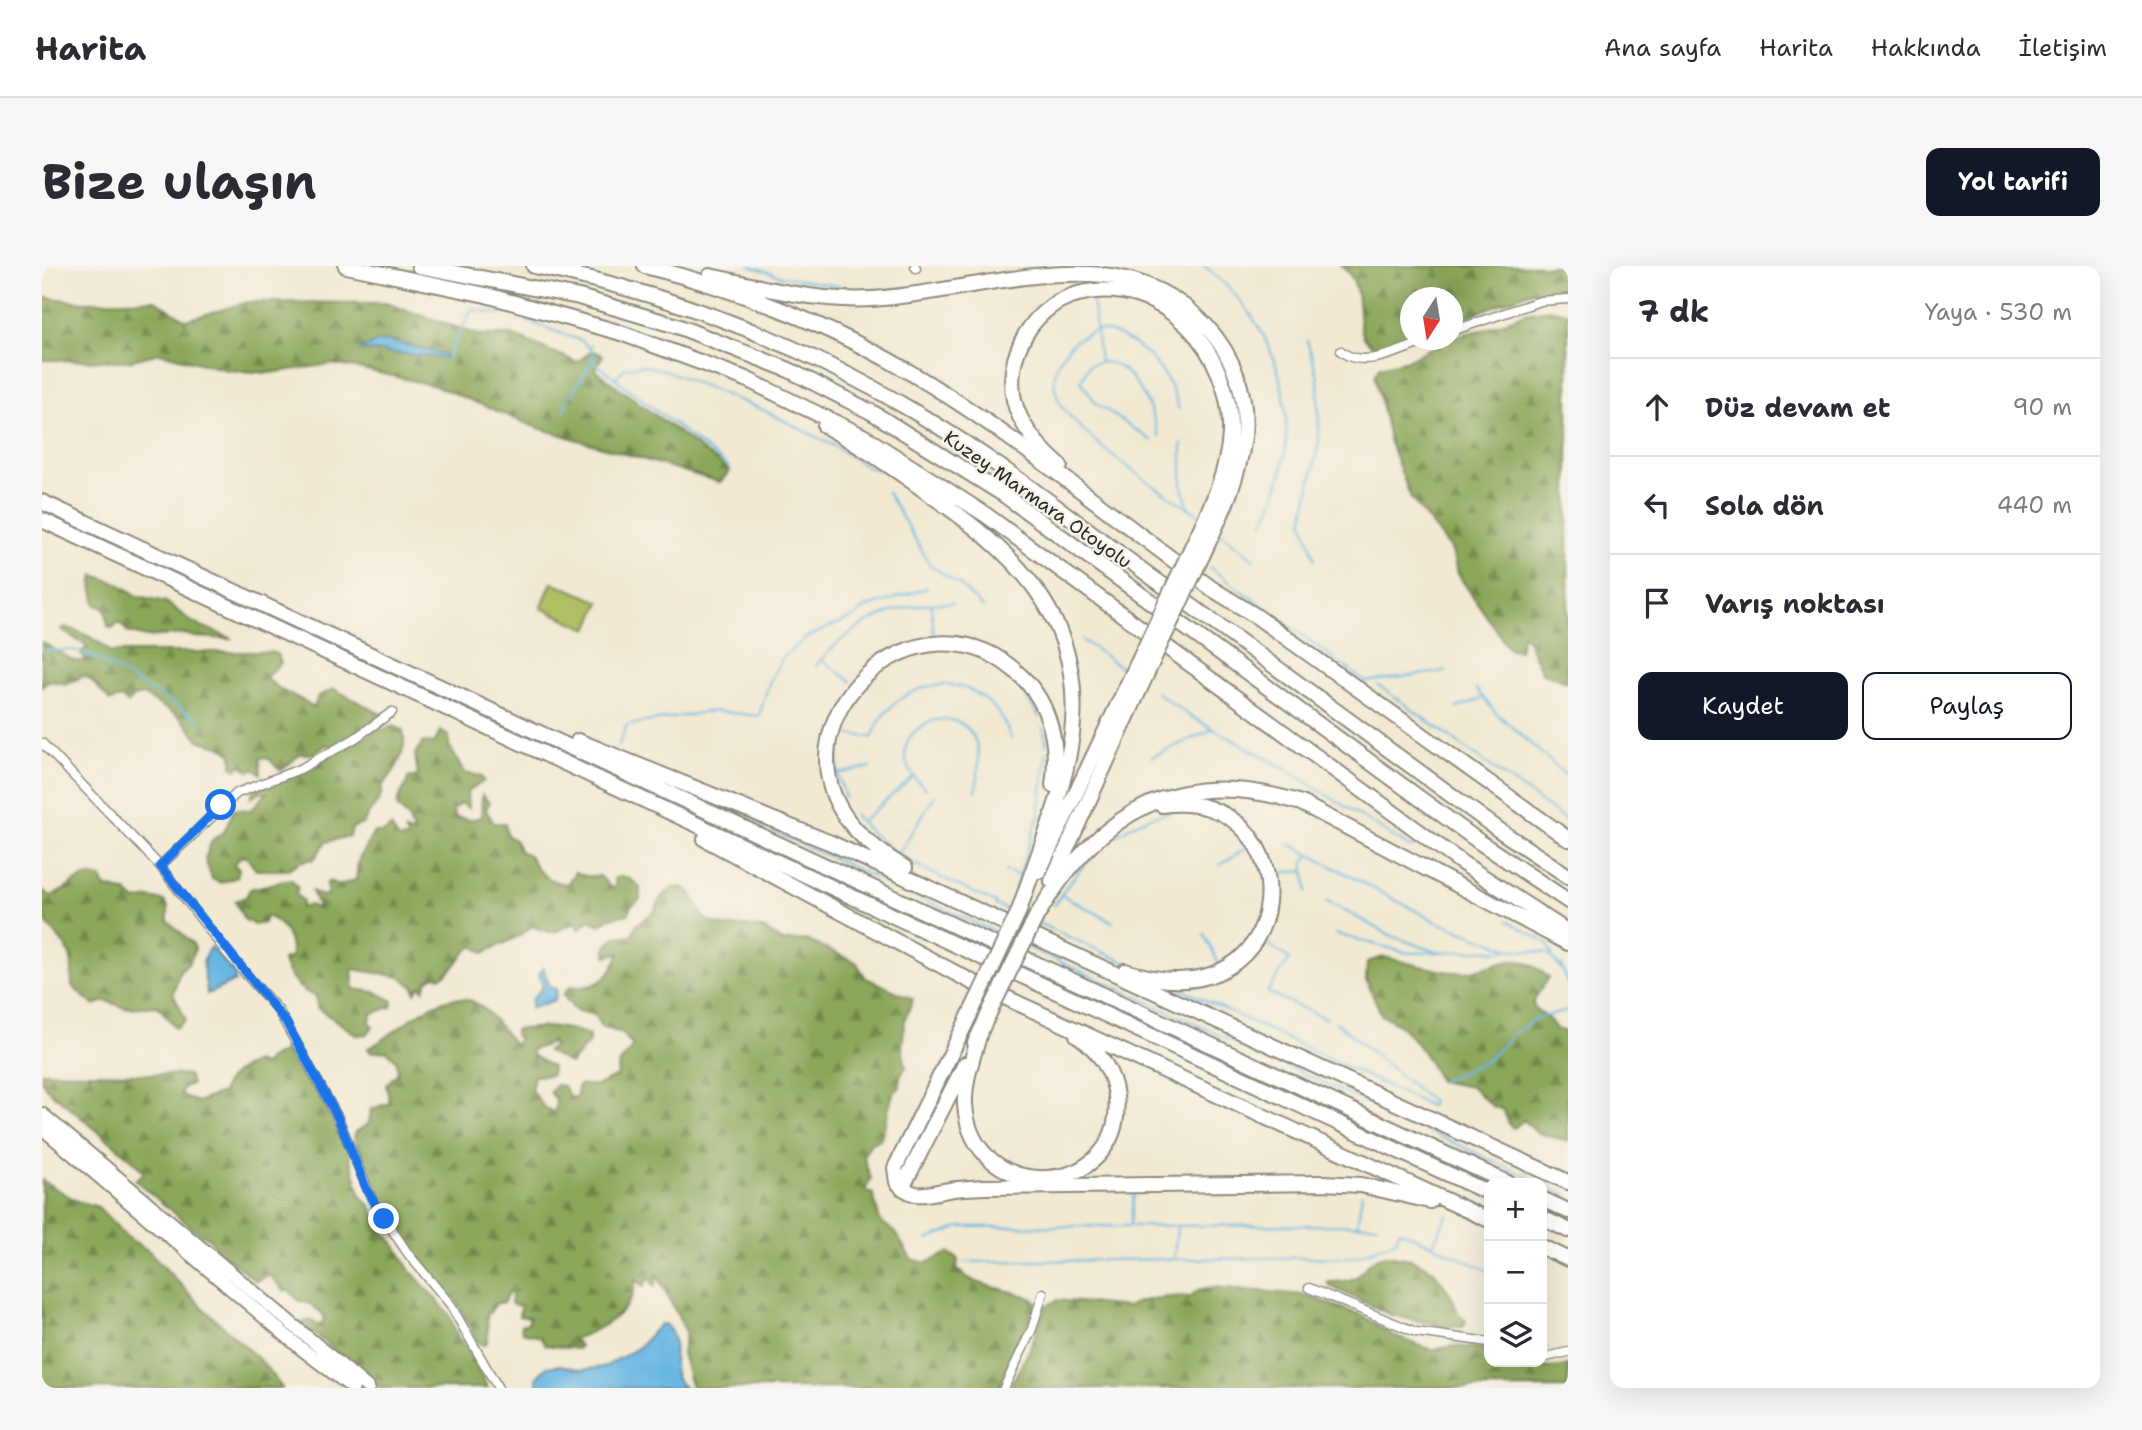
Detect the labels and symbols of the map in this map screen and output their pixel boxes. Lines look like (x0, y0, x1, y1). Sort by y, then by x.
north arrow (1400, 287, 1463, 350)
street label: Kuzey Marmara Otoyolu (939, 425, 1137, 574)
route start (205, 789, 236, 820)
route end (368, 1203, 399, 1234)

